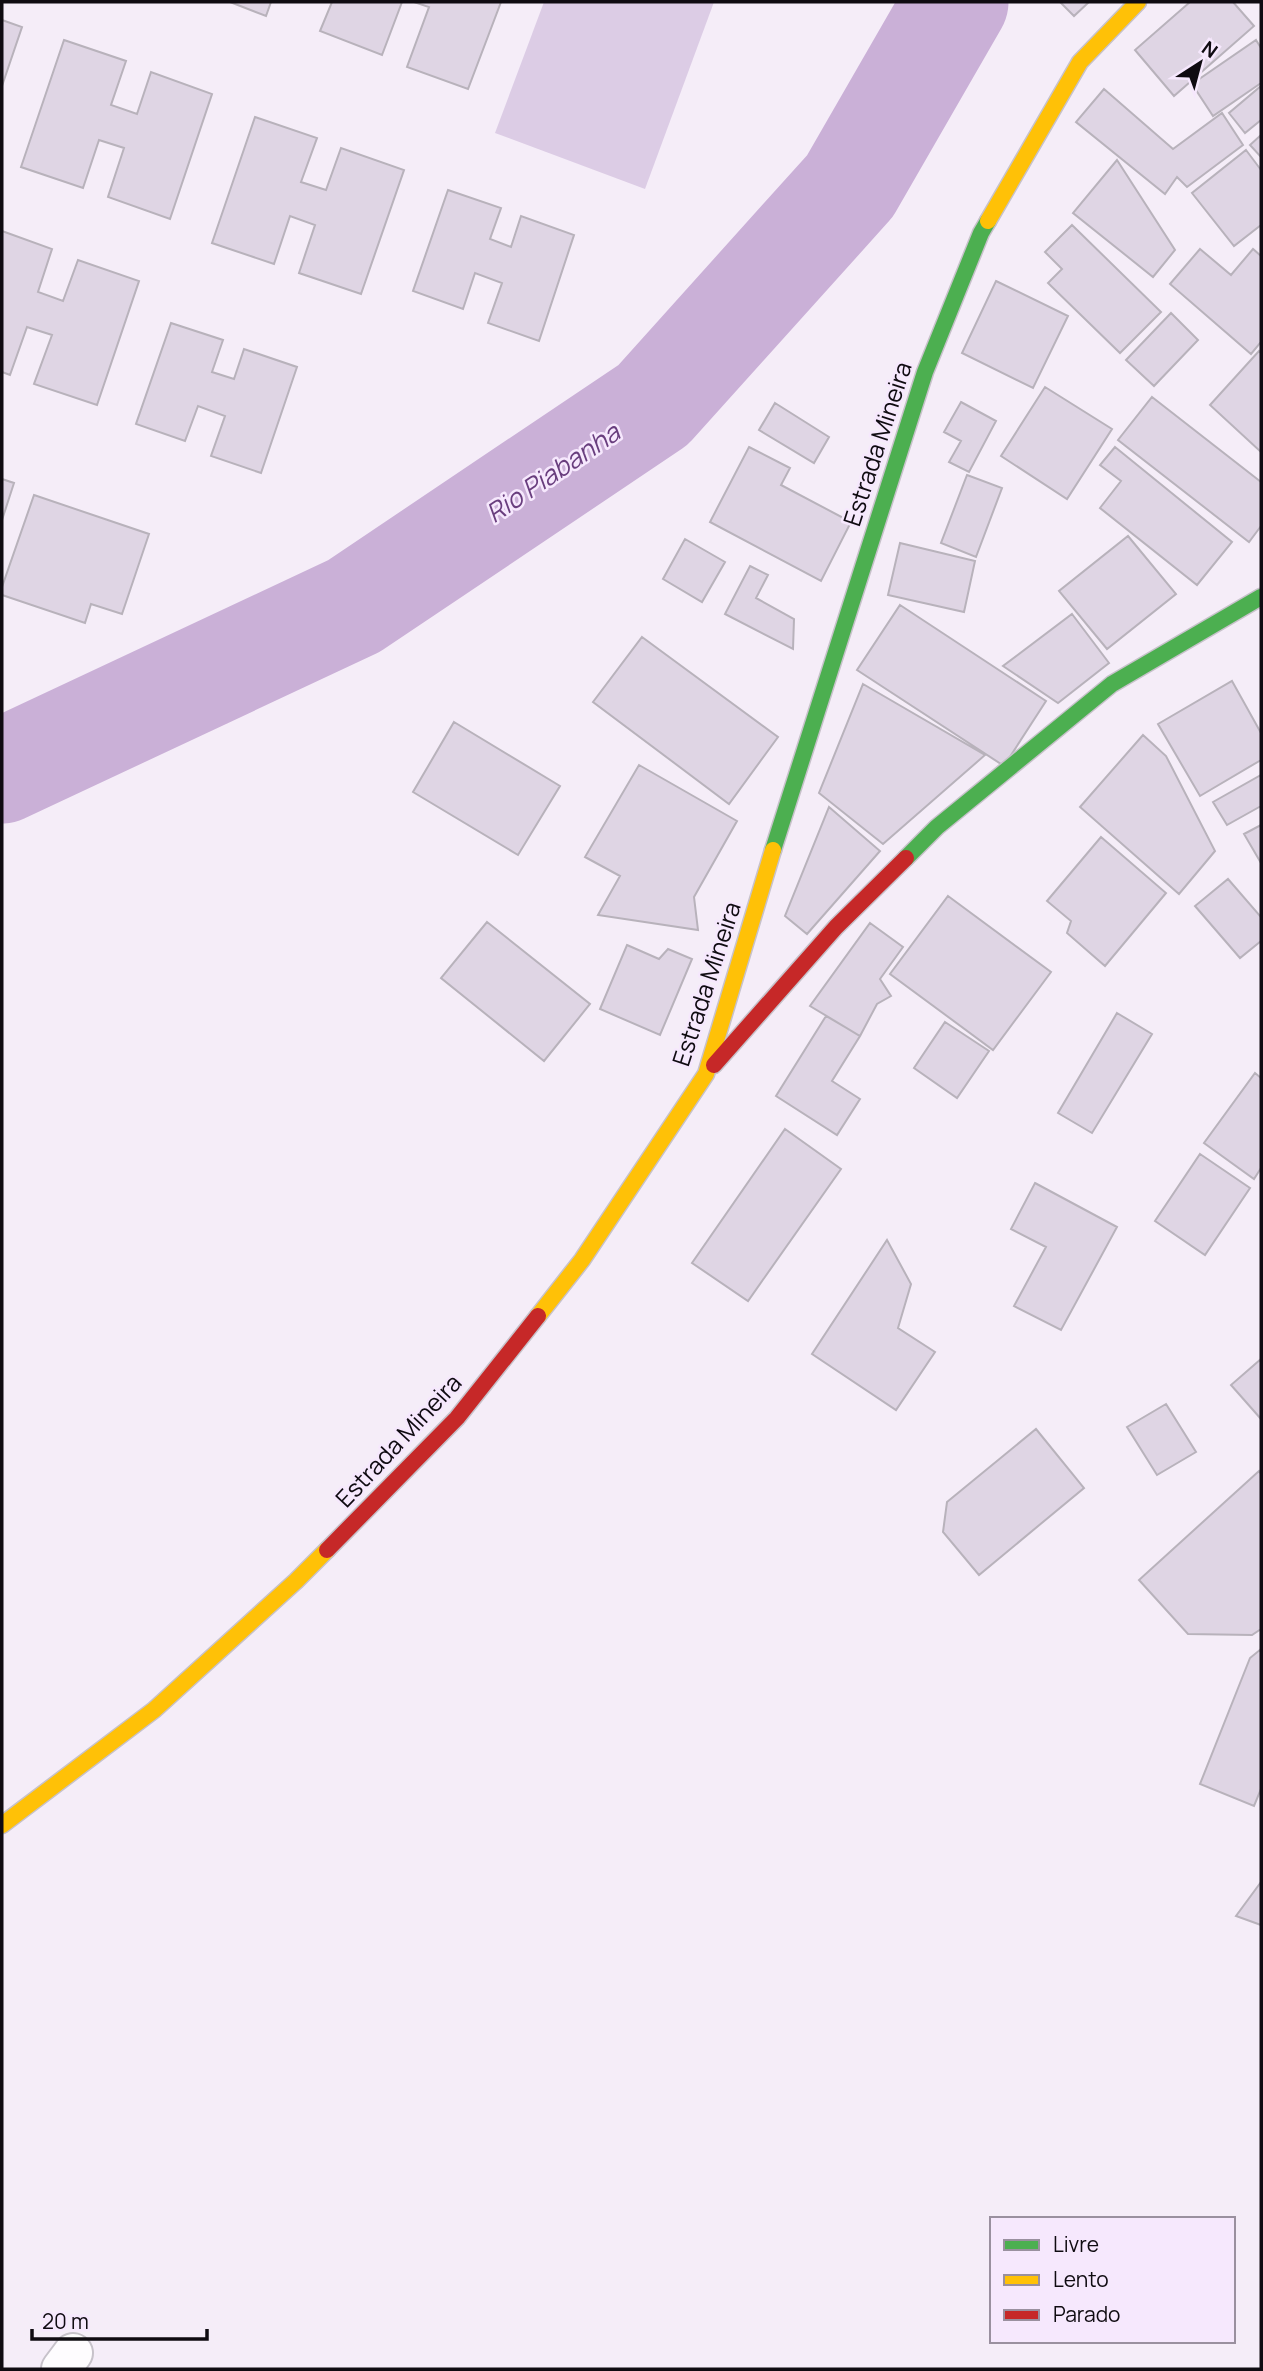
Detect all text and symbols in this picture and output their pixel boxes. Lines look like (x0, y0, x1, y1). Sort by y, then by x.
north arrow (1165, 28, 1235, 98)
text: N (1197, 35, 1223, 64)
street label: Estrada Mineira (834, 357, 919, 530)
water label: Rio Piabanha (478, 413, 628, 530)
street label: Estrada Mineira (663, 897, 748, 1070)
street label: Estrada Mineira (328, 1366, 468, 1514)
legend (990, 2217, 1235, 2343)
text: Livre (1053, 2230, 1099, 2258)
text: Lento (1053, 2265, 1109, 2293)
scale bar (32, 2298, 206, 2342)
text: Parado (1053, 2300, 1121, 2328)
text: 20 m (42, 2307, 89, 2335)

